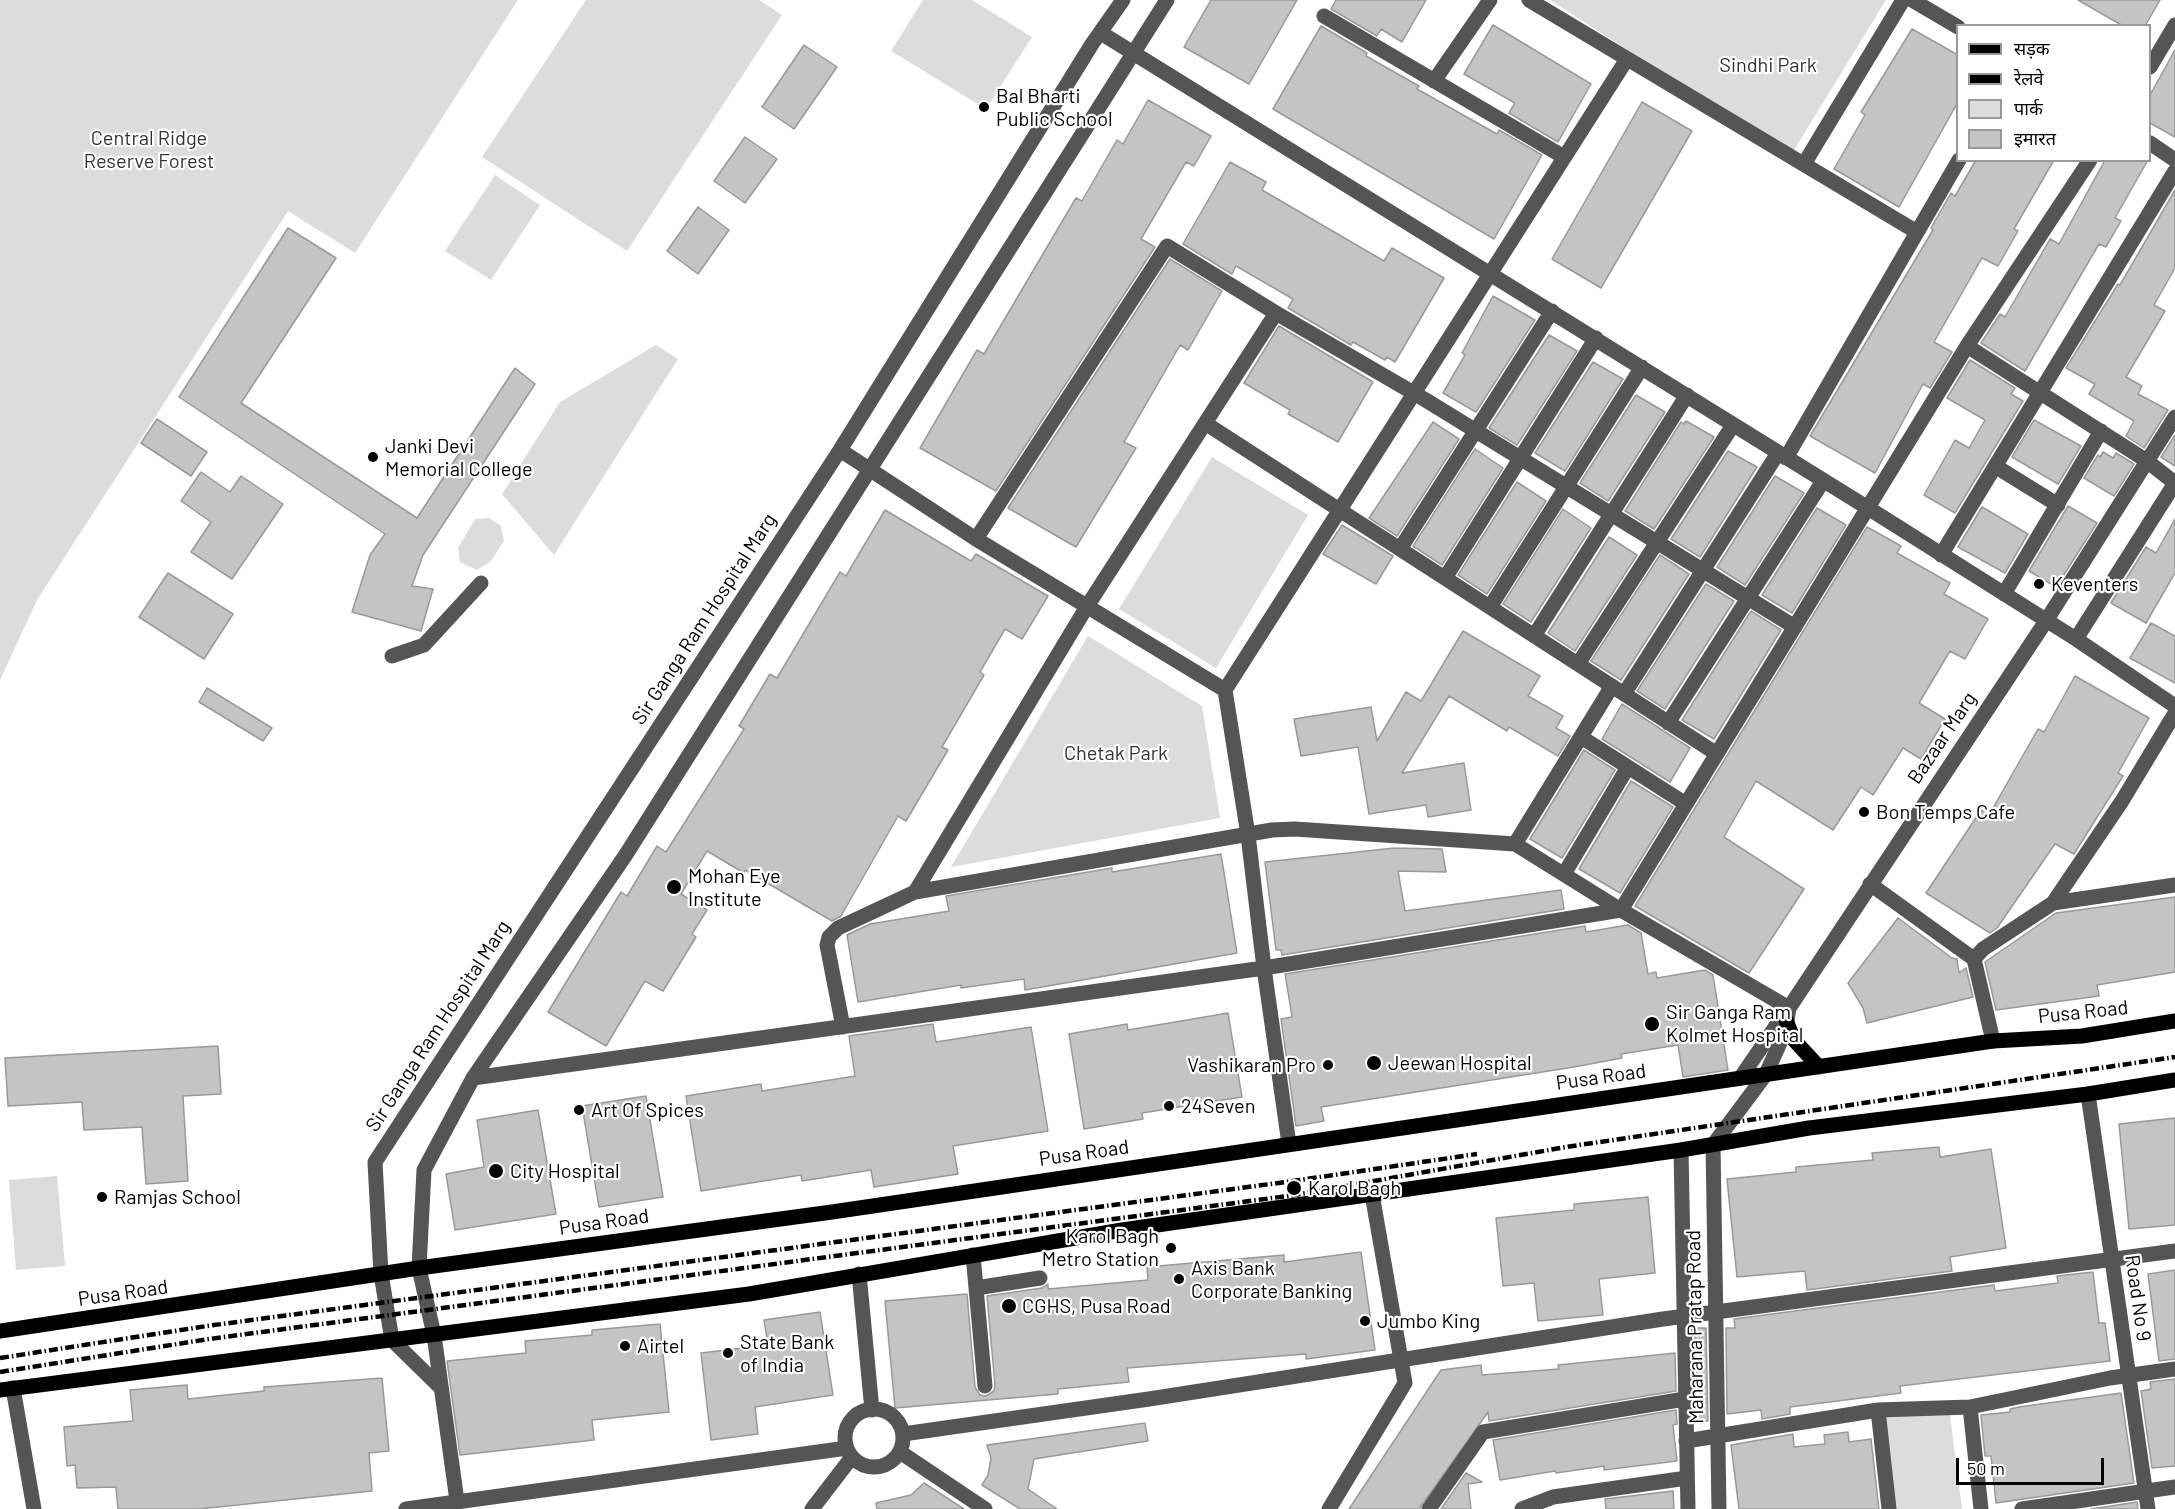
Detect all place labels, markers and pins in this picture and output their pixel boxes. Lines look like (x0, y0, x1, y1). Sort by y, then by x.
place label: Bal Bharti Public School (996, 84, 1113, 131)
marker: Bal Bharti Public School (977, 100, 991, 114)
place label: Janki Devi Memorial College (385, 434, 533, 481)
marker: Janki Devi Memorial College (366, 450, 380, 464)
place label: Keventers (2051, 572, 2138, 596)
marker: Keventers (2032, 577, 2046, 591)
place label: Bon Temps Cafe (1876, 800, 2015, 824)
marker: Bon Temps Cafe (1857, 805, 1871, 819)
place label: Mohan Eye Institute (688, 864, 781, 911)
marker: Mohan Eye Institute (665, 878, 683, 896)
place label: Sir Ganga Ram Kolmet Hospital (1666, 1000, 1803, 1047)
marker: Sir Ganga Ram Kolmet Hospital (1643, 1015, 1661, 1033)
place label: Jeewan Hospital (1388, 1051, 1532, 1075)
place label: Vashikaran Pro (1187, 1053, 1316, 1077)
marker: Jeewan Hospital (1365, 1054, 1383, 1072)
marker: Vashikaran Pro (1321, 1058, 1335, 1072)
place label: 24Seven (1181, 1094, 1255, 1118)
place label: Art Of Spices (591, 1098, 704, 1122)
marker: 24Seven (1162, 1099, 1176, 1113)
marker: Art Of Spices (572, 1103, 586, 1117)
place label: City Hospital (510, 1159, 620, 1183)
marker: City Hospital (487, 1162, 505, 1180)
place label: Karol Bagh (1308, 1176, 1401, 1200)
marker: Karol Bagh (1285, 1179, 1303, 1197)
place label: Ramjas School (114, 1185, 241, 1209)
marker: Ramjas School (95, 1190, 109, 1204)
place label: Karol Bagh Metro Station (1042, 1224, 1159, 1271)
marker: Karol Bagh Metro Station (1164, 1241, 1178, 1255)
place label: Axis Bank Corporate Banking (1191, 1256, 1352, 1303)
marker: Axis Bank Corporate Banking (1172, 1272, 1186, 1286)
place label: CGHS, Pusa Road (1022, 1294, 1171, 1318)
marker: CGHS, Pusa Road (1000, 1297, 1018, 1315)
place label: Jumbo King (1377, 1309, 1480, 1333)
marker: Jumbo King (1358, 1314, 1372, 1328)
place label: State Bank of India (740, 1330, 834, 1377)
place label: Airtel (637, 1334, 684, 1358)
marker: Airtel (618, 1339, 632, 1353)
marker: State Bank of India (721, 1346, 735, 1360)

